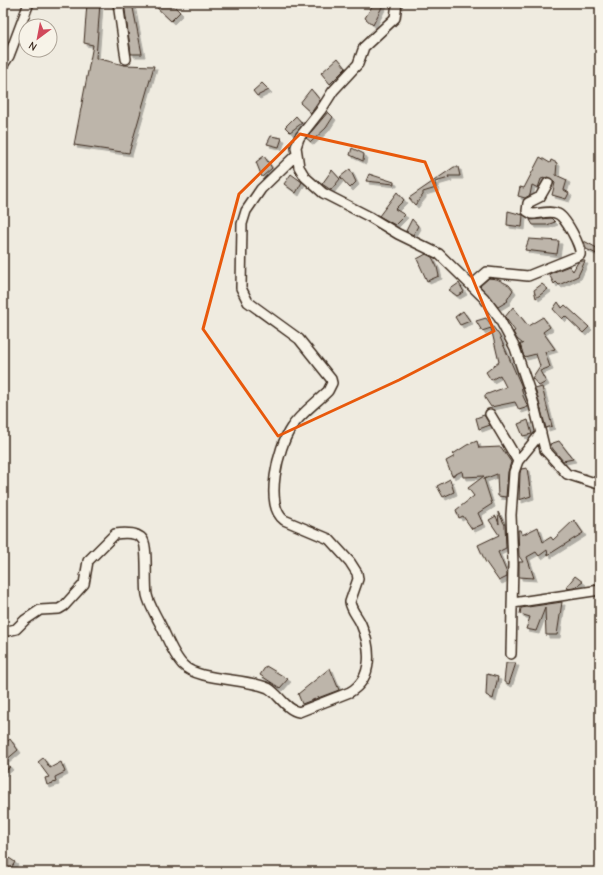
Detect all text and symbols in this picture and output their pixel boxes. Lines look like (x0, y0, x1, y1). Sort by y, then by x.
north arrow (18, 18, 58, 58)
text: N (26, 39, 39, 53)

